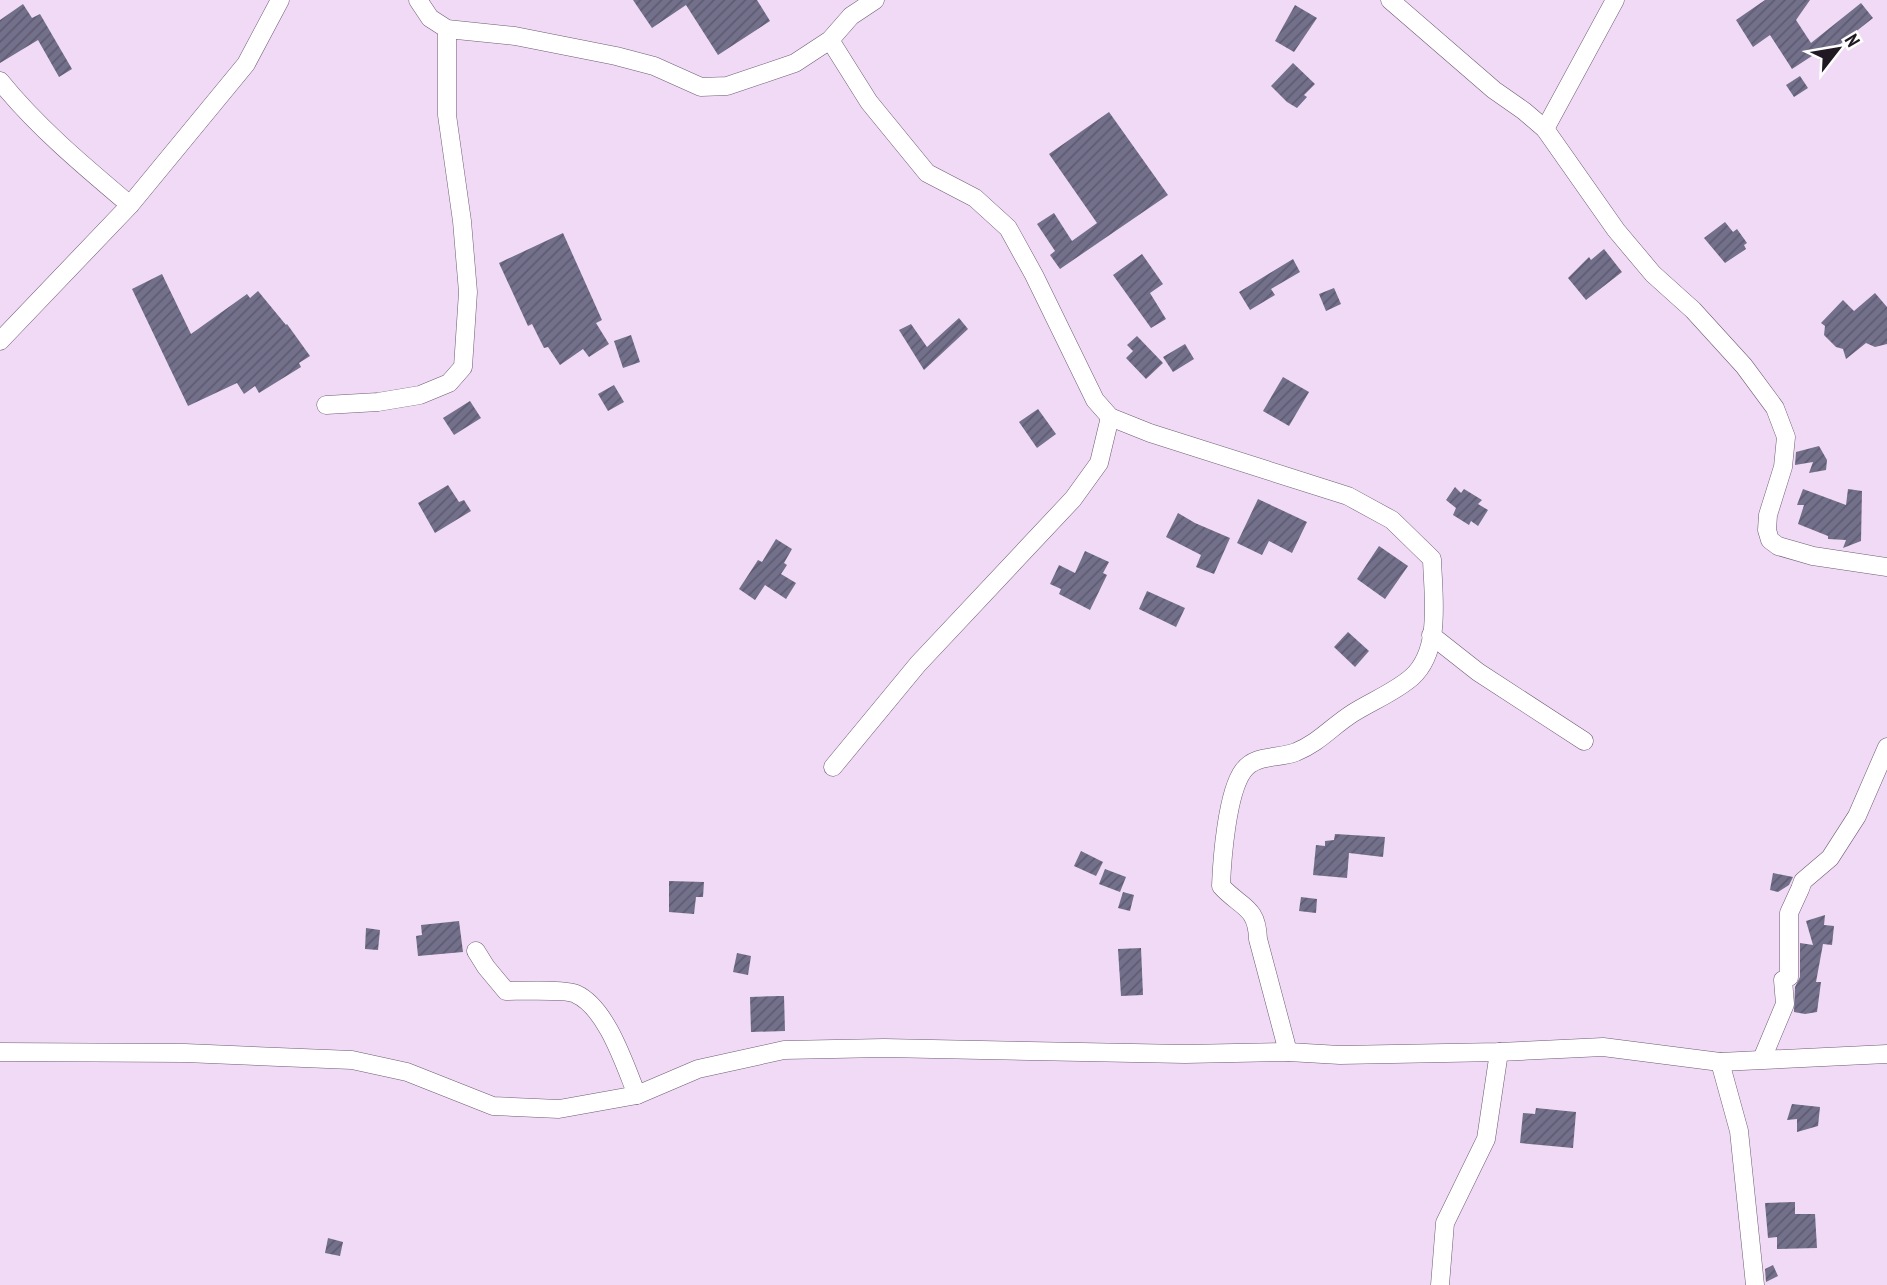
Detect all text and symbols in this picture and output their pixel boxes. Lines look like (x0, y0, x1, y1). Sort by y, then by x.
north arrow (1803, 14, 1873, 84)
text: N (1840, 30, 1866, 51)

